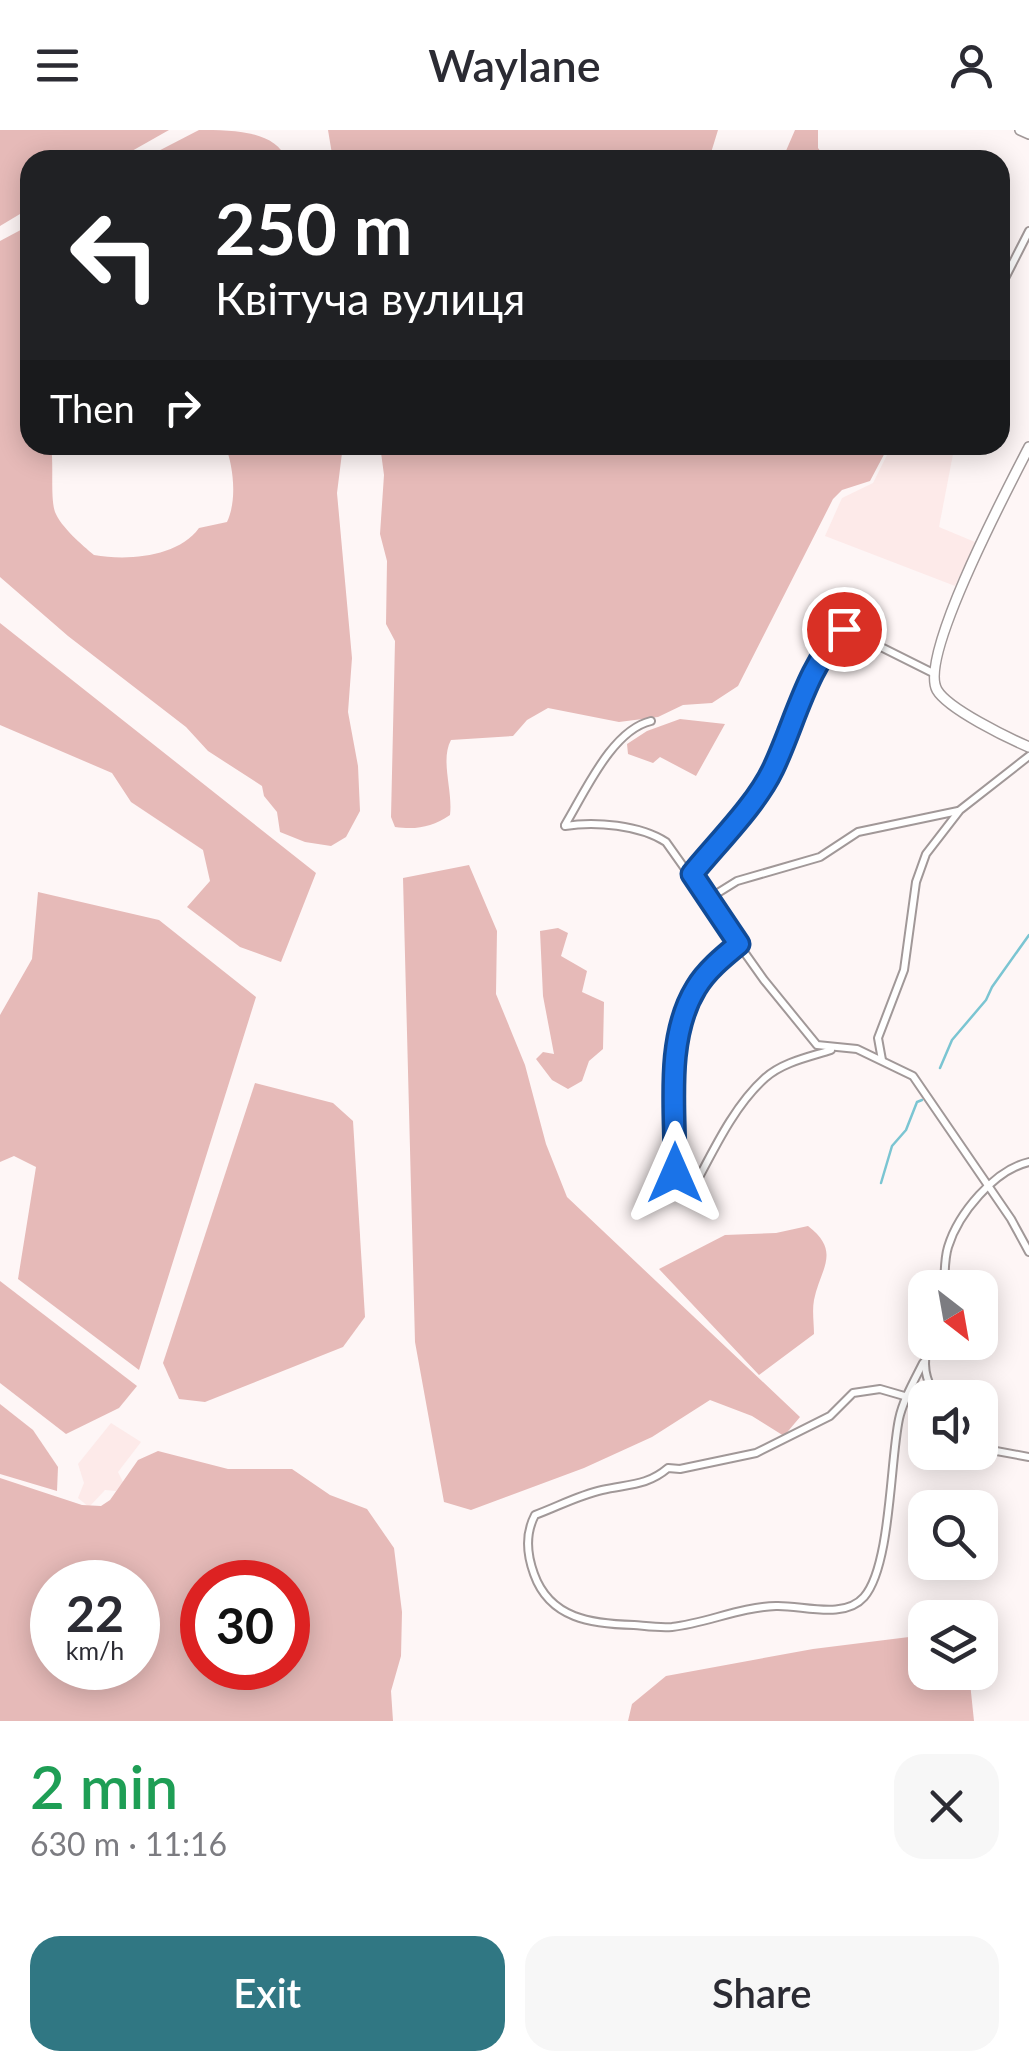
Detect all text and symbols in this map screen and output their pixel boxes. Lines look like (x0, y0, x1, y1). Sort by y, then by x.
icon: menu (30, 38, 85, 93)
text: Waylane (428, 38, 601, 92)
icon: person (944, 38, 999, 93)
text: 250 m (215, 186, 412, 270)
icon: left (50, 190, 180, 320)
text: Квітуча вулиця (215, 271, 525, 325)
icon: right (155, 380, 210, 435)
text: Then (50, 385, 135, 431)
pin (802, 587, 887, 672)
icon: arrive (817, 602, 872, 657)
position arrow (623, 1121, 727, 1225)
north arrow (908, 1270, 998, 1360)
map controls (908, 1270, 998, 1690)
button: sound (908, 1380, 998, 1470)
button: search (908, 1490, 998, 1580)
speed limit sign: 30 (180, 1560, 310, 1690)
text: 22 (66, 1583, 124, 1643)
button: layers (908, 1600, 998, 1690)
text: km/h (66, 1635, 124, 1665)
text: 2 min (30, 1750, 178, 1822)
button: close (894, 1754, 999, 1859)
text: 630 m · 11:16 (30, 1824, 227, 1863)
button: Exit (30, 1936, 505, 2051)
button: Share (525, 1936, 999, 2051)

